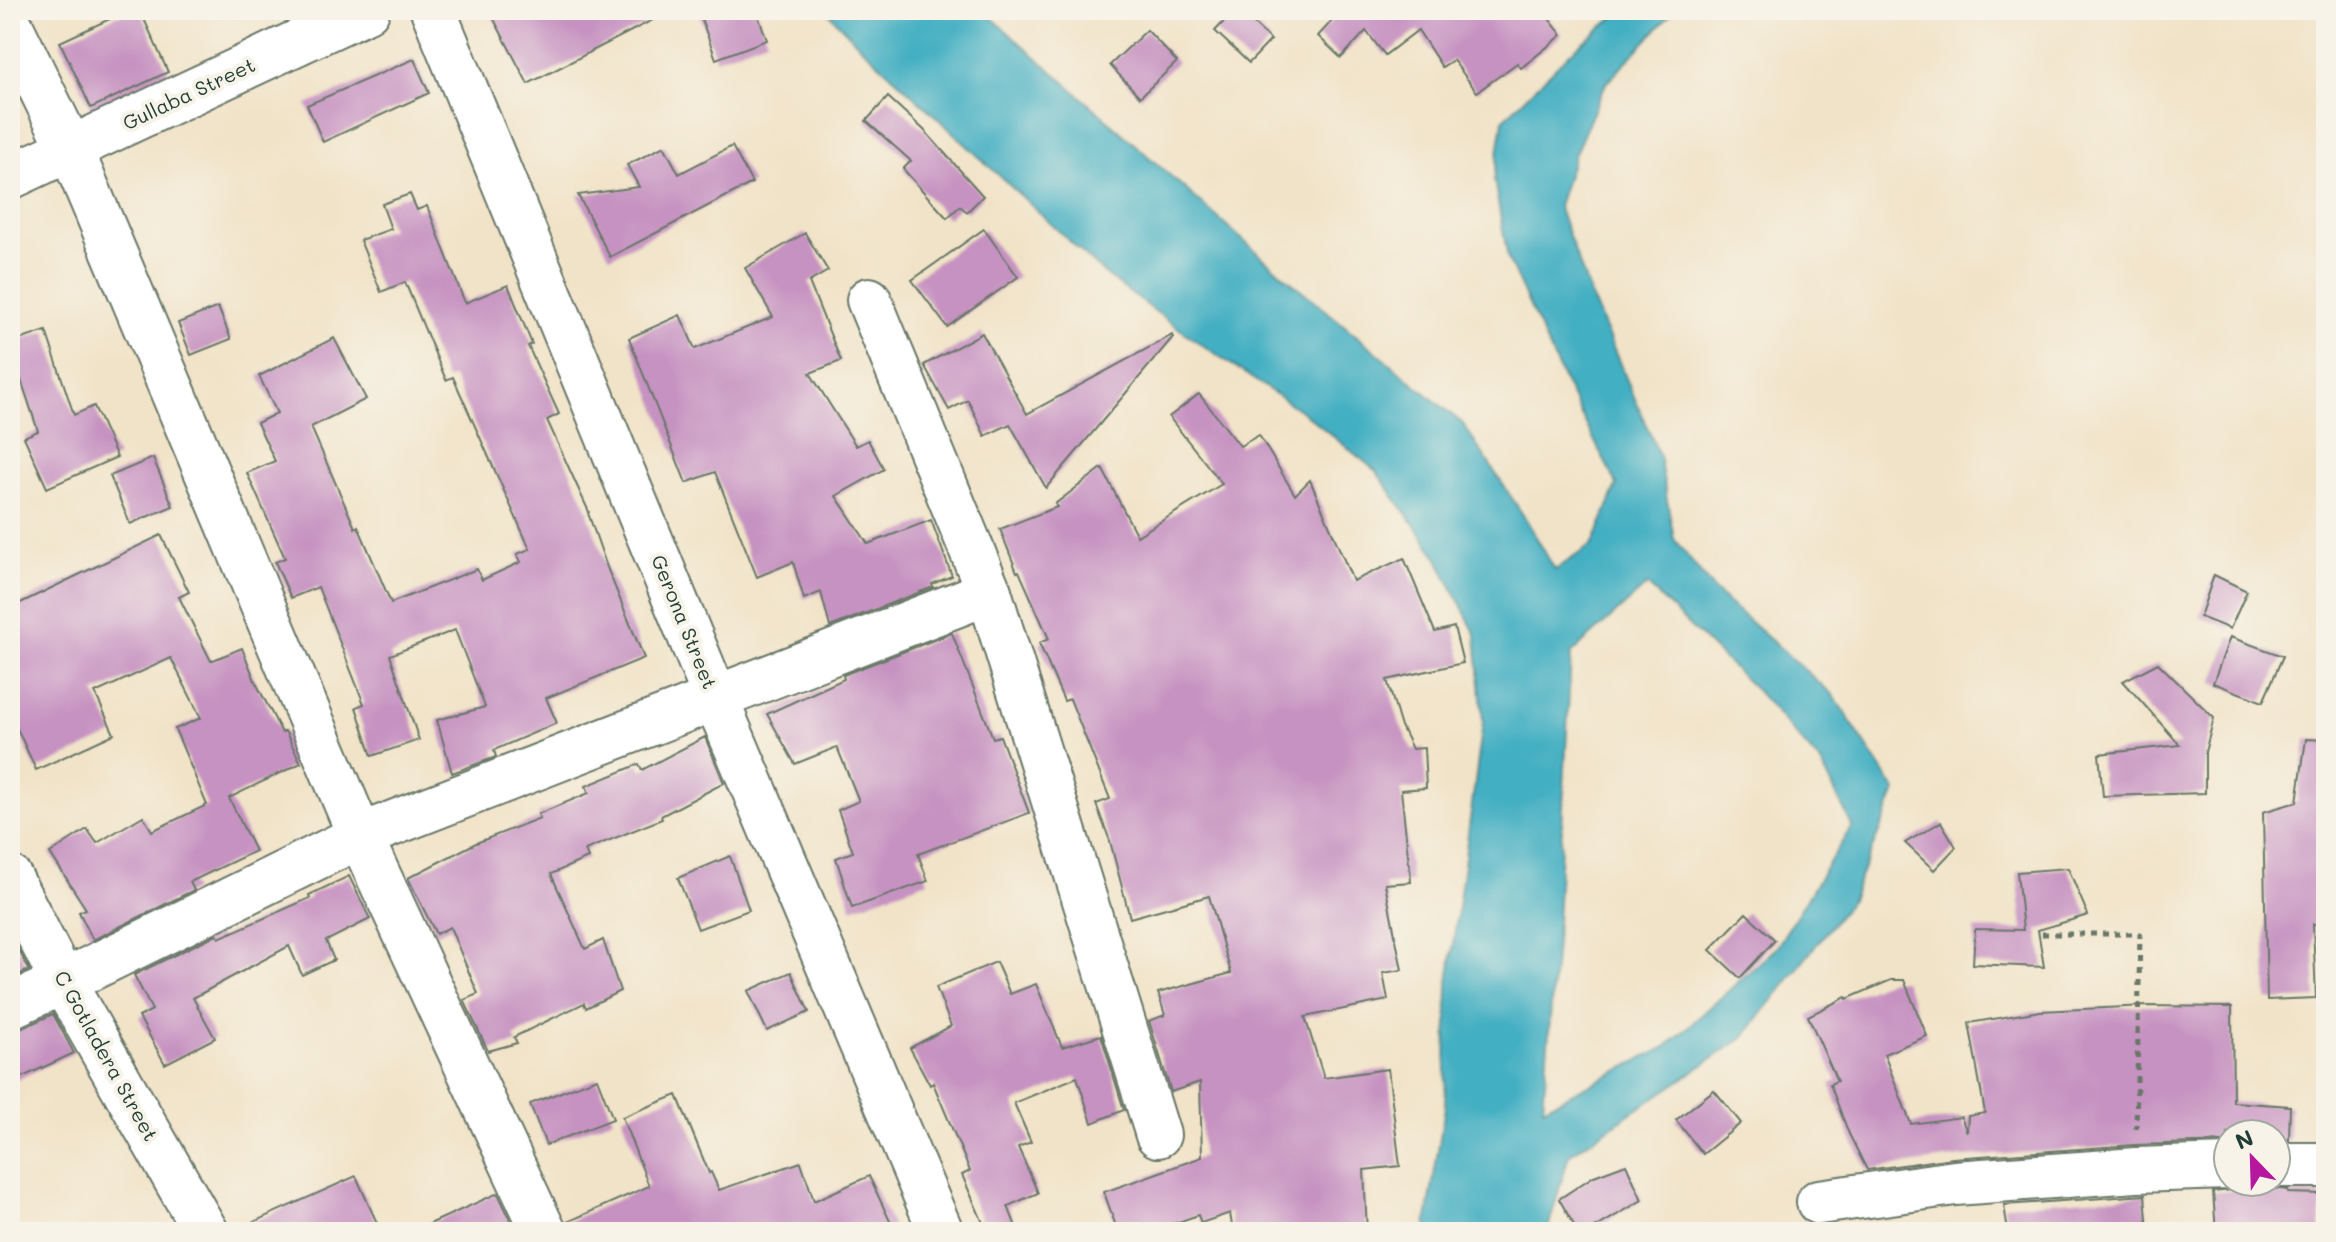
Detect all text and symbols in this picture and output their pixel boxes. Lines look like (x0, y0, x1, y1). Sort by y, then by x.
street label: Gullaba Street (118, 51, 259, 135)
street label: Gerona Street (646, 551, 724, 693)
street label: C Gotladera Street (49, 966, 165, 1145)
north arrow (2212, 1118, 2292, 1198)
text: N (2231, 1123, 2257, 1156)

